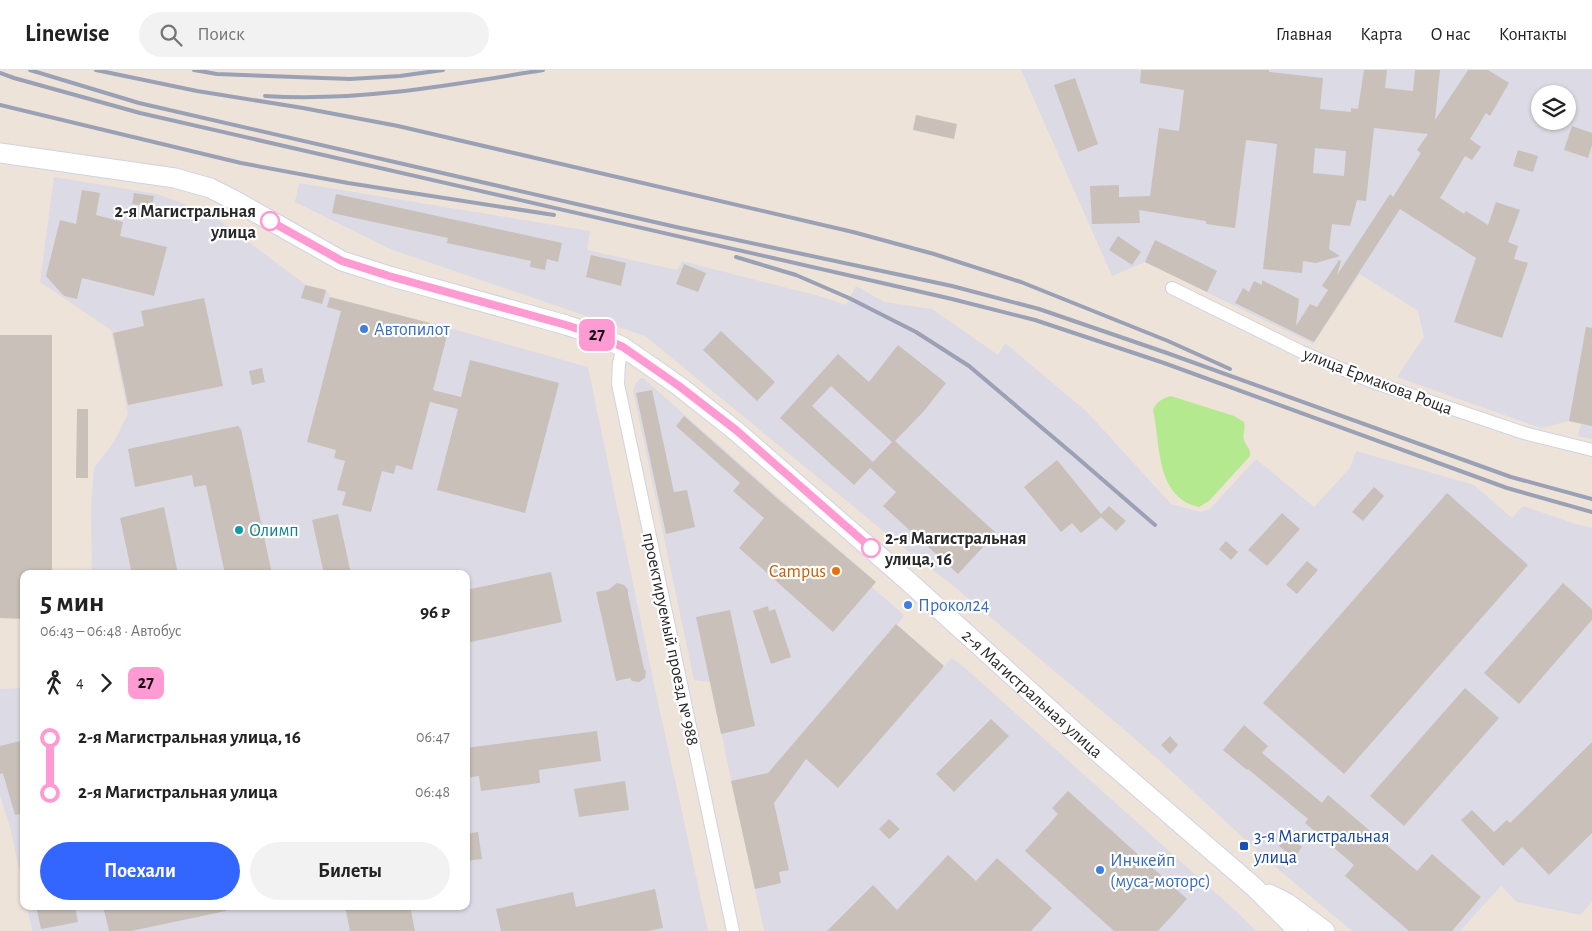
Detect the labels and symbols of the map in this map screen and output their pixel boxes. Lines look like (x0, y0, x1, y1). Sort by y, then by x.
place label: 2-я Магистральная улица (115, 203, 256, 242)
marker: 2-я Магистральная улица (260, 211, 280, 231)
line badge: 27 (574, 319, 620, 351)
place label: Автопилот (374, 321, 450, 339)
marker: Автопилот (358, 323, 370, 335)
street label: улица Ермакова Роща (1300, 345, 1455, 419)
place label: Олимп (249, 522, 299, 540)
marker: Олимп (233, 524, 245, 536)
place label: 2-я Магистральная улица, 16 (884, 530, 1026, 569)
street label: проектируемый проезд № 988 (639, 531, 701, 748)
marker: 2-я Магистральная улица, 16 (861, 538, 881, 558)
place label: Campus (769, 563, 826, 581)
marker: Campus (830, 565, 842, 577)
place label: Прокол24 (918, 597, 990, 615)
marker: Прокол24 (902, 599, 914, 611)
street label: 2-я Магистральная улица (958, 627, 1105, 762)
place label: 3-я Магистральная улица (1253, 828, 1389, 867)
marker: 3-я Магистральная улица (1238, 840, 1250, 852)
place label: Инчкейп (муса-моторс) (1110, 852, 1211, 891)
marker: Инчкейп (муса-моторс) (1094, 864, 1106, 876)

